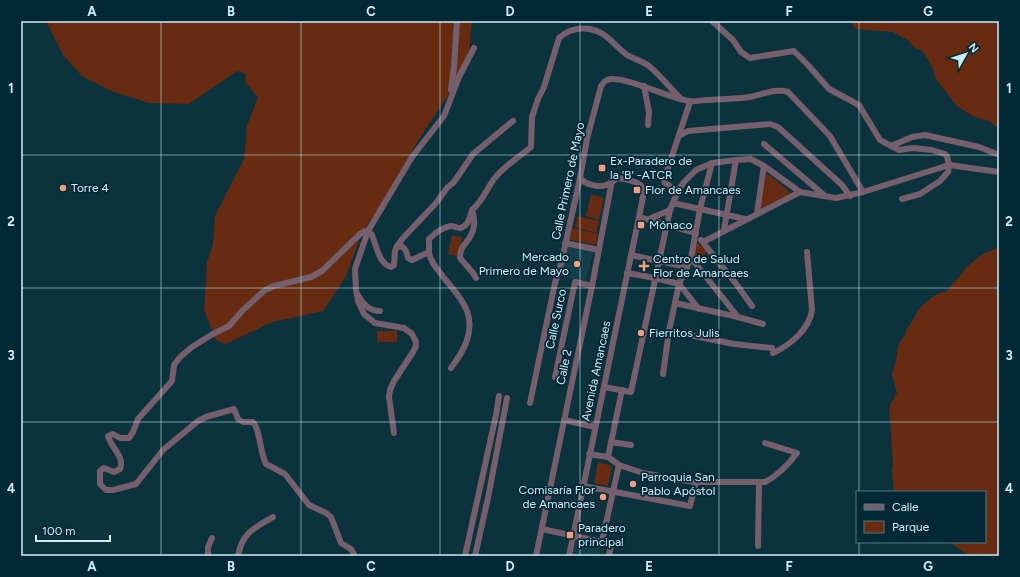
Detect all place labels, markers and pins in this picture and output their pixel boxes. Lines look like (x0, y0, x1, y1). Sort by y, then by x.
place label: Ex-Paradero de la 'B' -ATCR (610, 154, 693, 182)
marker: Ex-Paradero de la 'B' -ATCR (597, 163, 607, 173)
place label: Torre 4 (71, 181, 109, 195)
marker: Torre 4 (58, 183, 68, 193)
place label: Flor de Amancaes (645, 183, 741, 197)
marker: Flor de Amancaes (632, 185, 642, 195)
place label: Mónaco (649, 218, 692, 232)
marker: Mónaco (636, 220, 646, 230)
place label: Mercado Primero de Mayo (479, 250, 569, 278)
place label: Centro de Salud Flor de Amancaes (653, 252, 749, 280)
marker: Mercado Primero de Mayo (572, 259, 582, 269)
marker: Centro de Salud Flor de Amancaes (638, 260, 650, 272)
place label: Fierritos Julis (649, 326, 720, 340)
marker: Fierritos Julis (636, 328, 646, 338)
place label: Parroquia San Pablo Apóstol (641, 470, 715, 498)
marker: Parroquia San Pablo Apóstol (628, 479, 638, 489)
place label: Comisaría Flor de Amancaes (519, 483, 595, 511)
marker: Comisaría Flor de Amancaes (598, 492, 608, 502)
place label: Paradero principal (578, 521, 626, 549)
marker: Paradero principal (565, 530, 575, 540)

